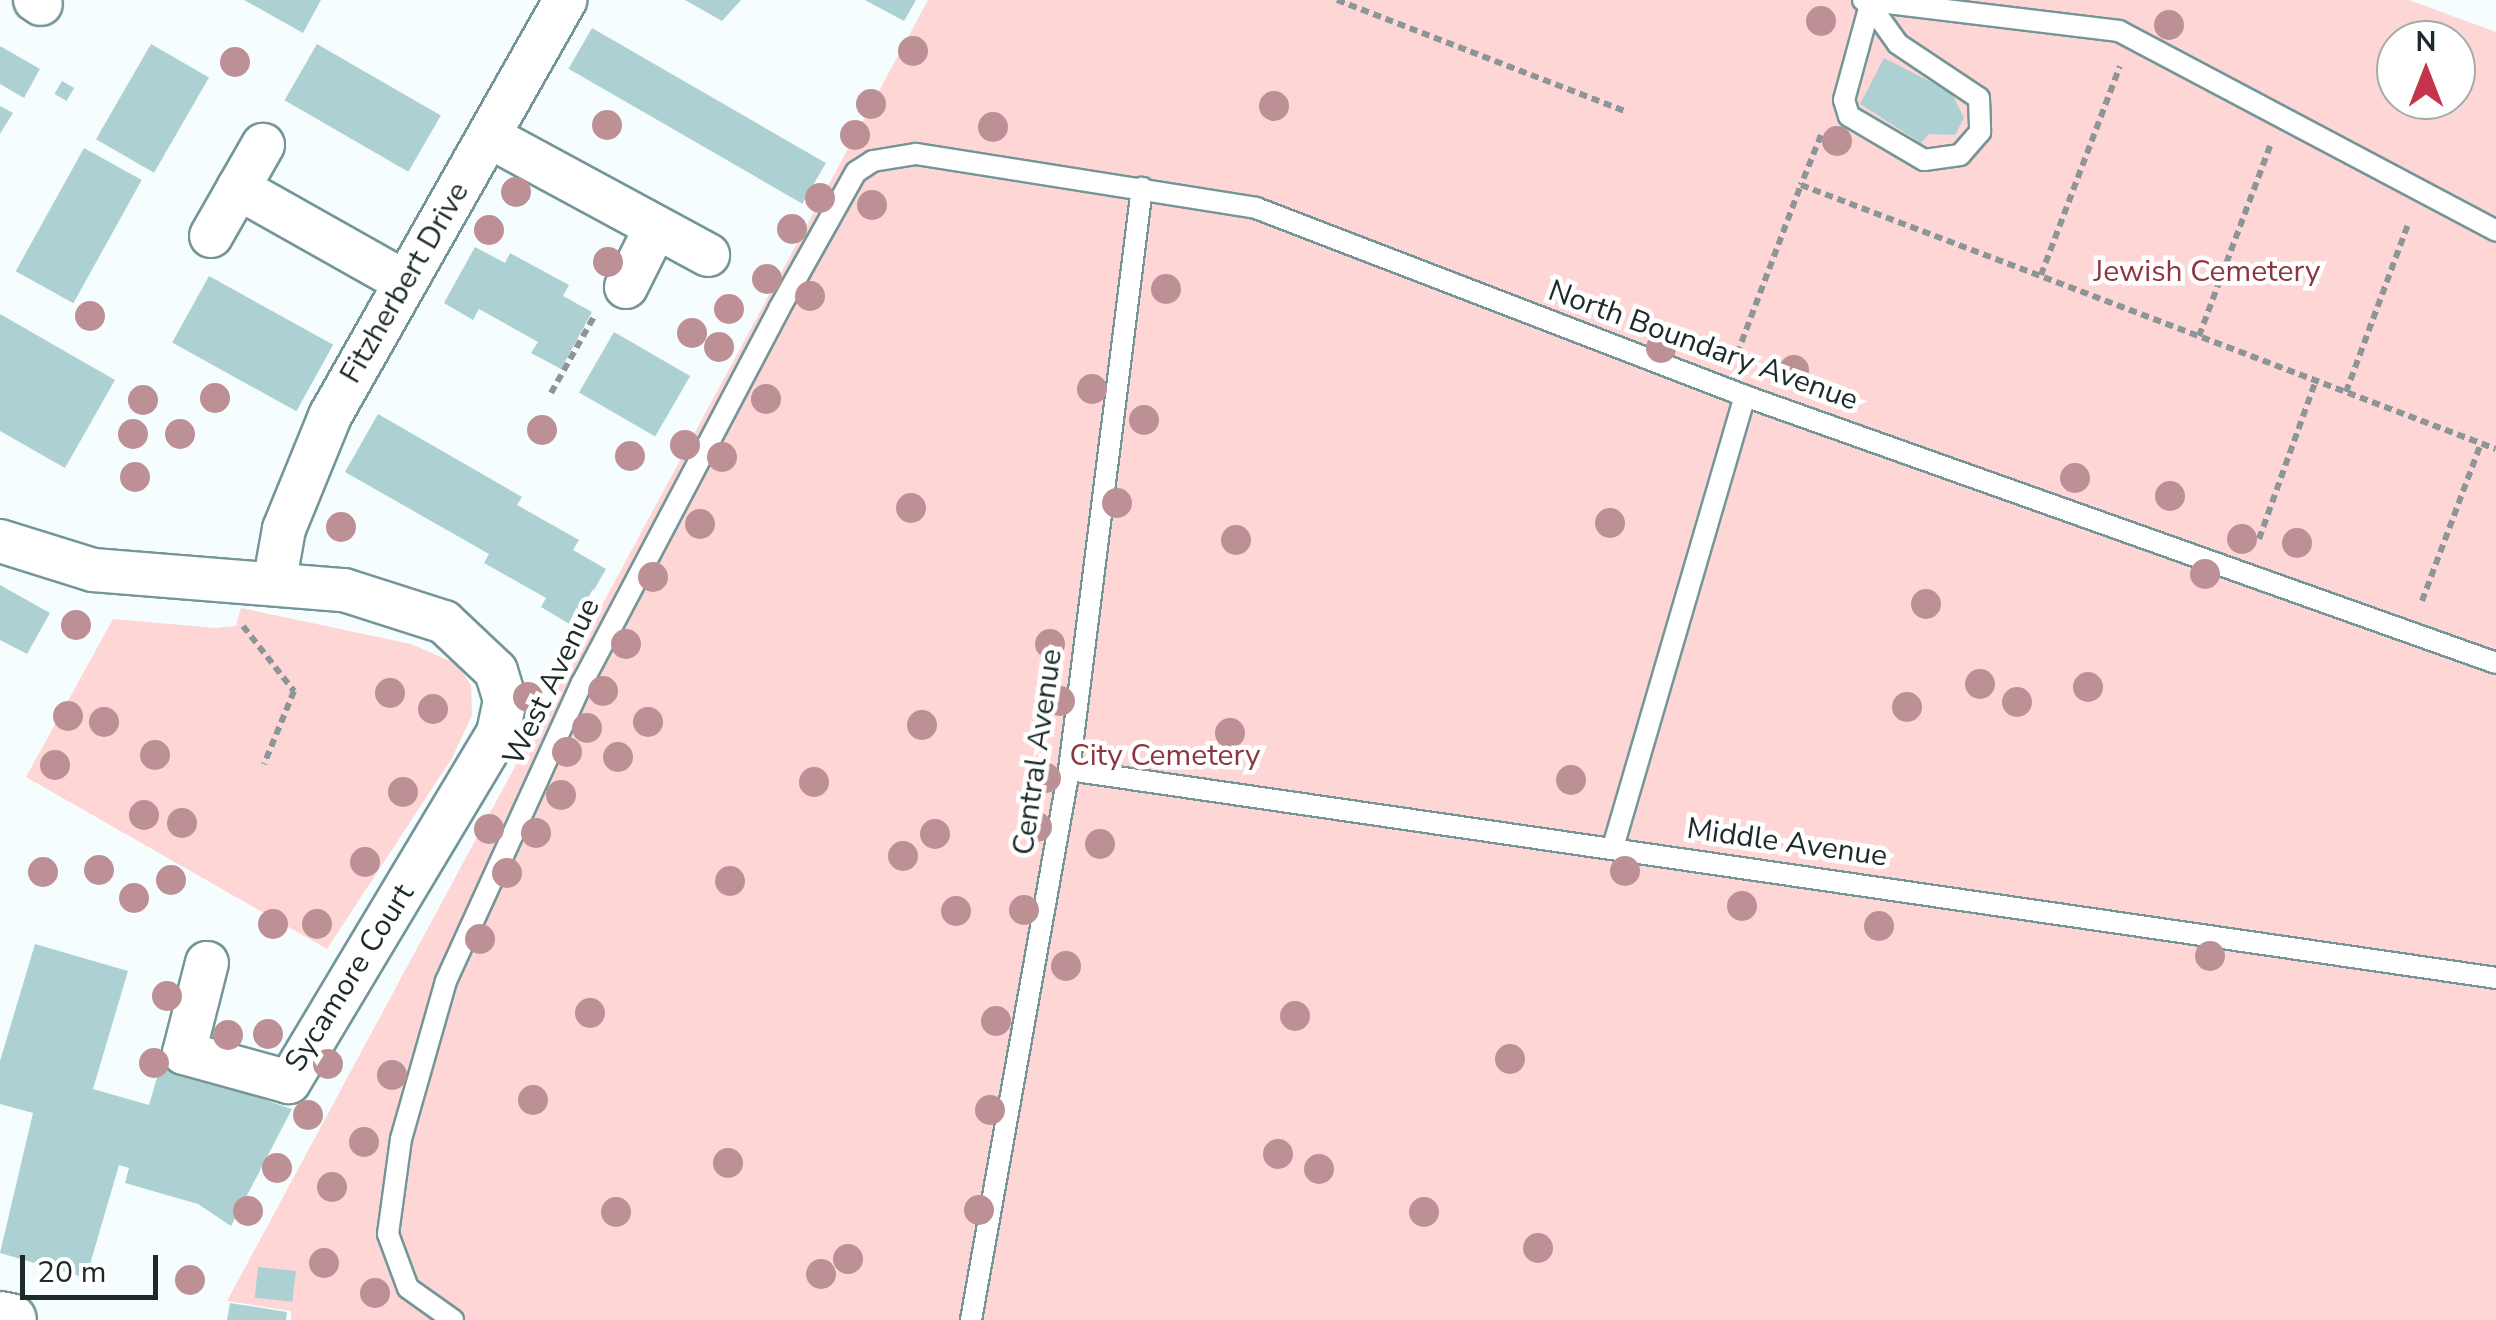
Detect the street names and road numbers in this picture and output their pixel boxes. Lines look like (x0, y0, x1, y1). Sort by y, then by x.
street label: Fitzherbert Drive (333, 176, 477, 390)
street label: North Boundary Avenue (1543, 273, 1863, 419)
street label: West Avenue (496, 592, 608, 772)
street label: Central Avenue (1006, 647, 1070, 857)
street label: Middle Avenue (1684, 811, 1890, 875)
street label: Sycamore Court (278, 878, 422, 1078)

